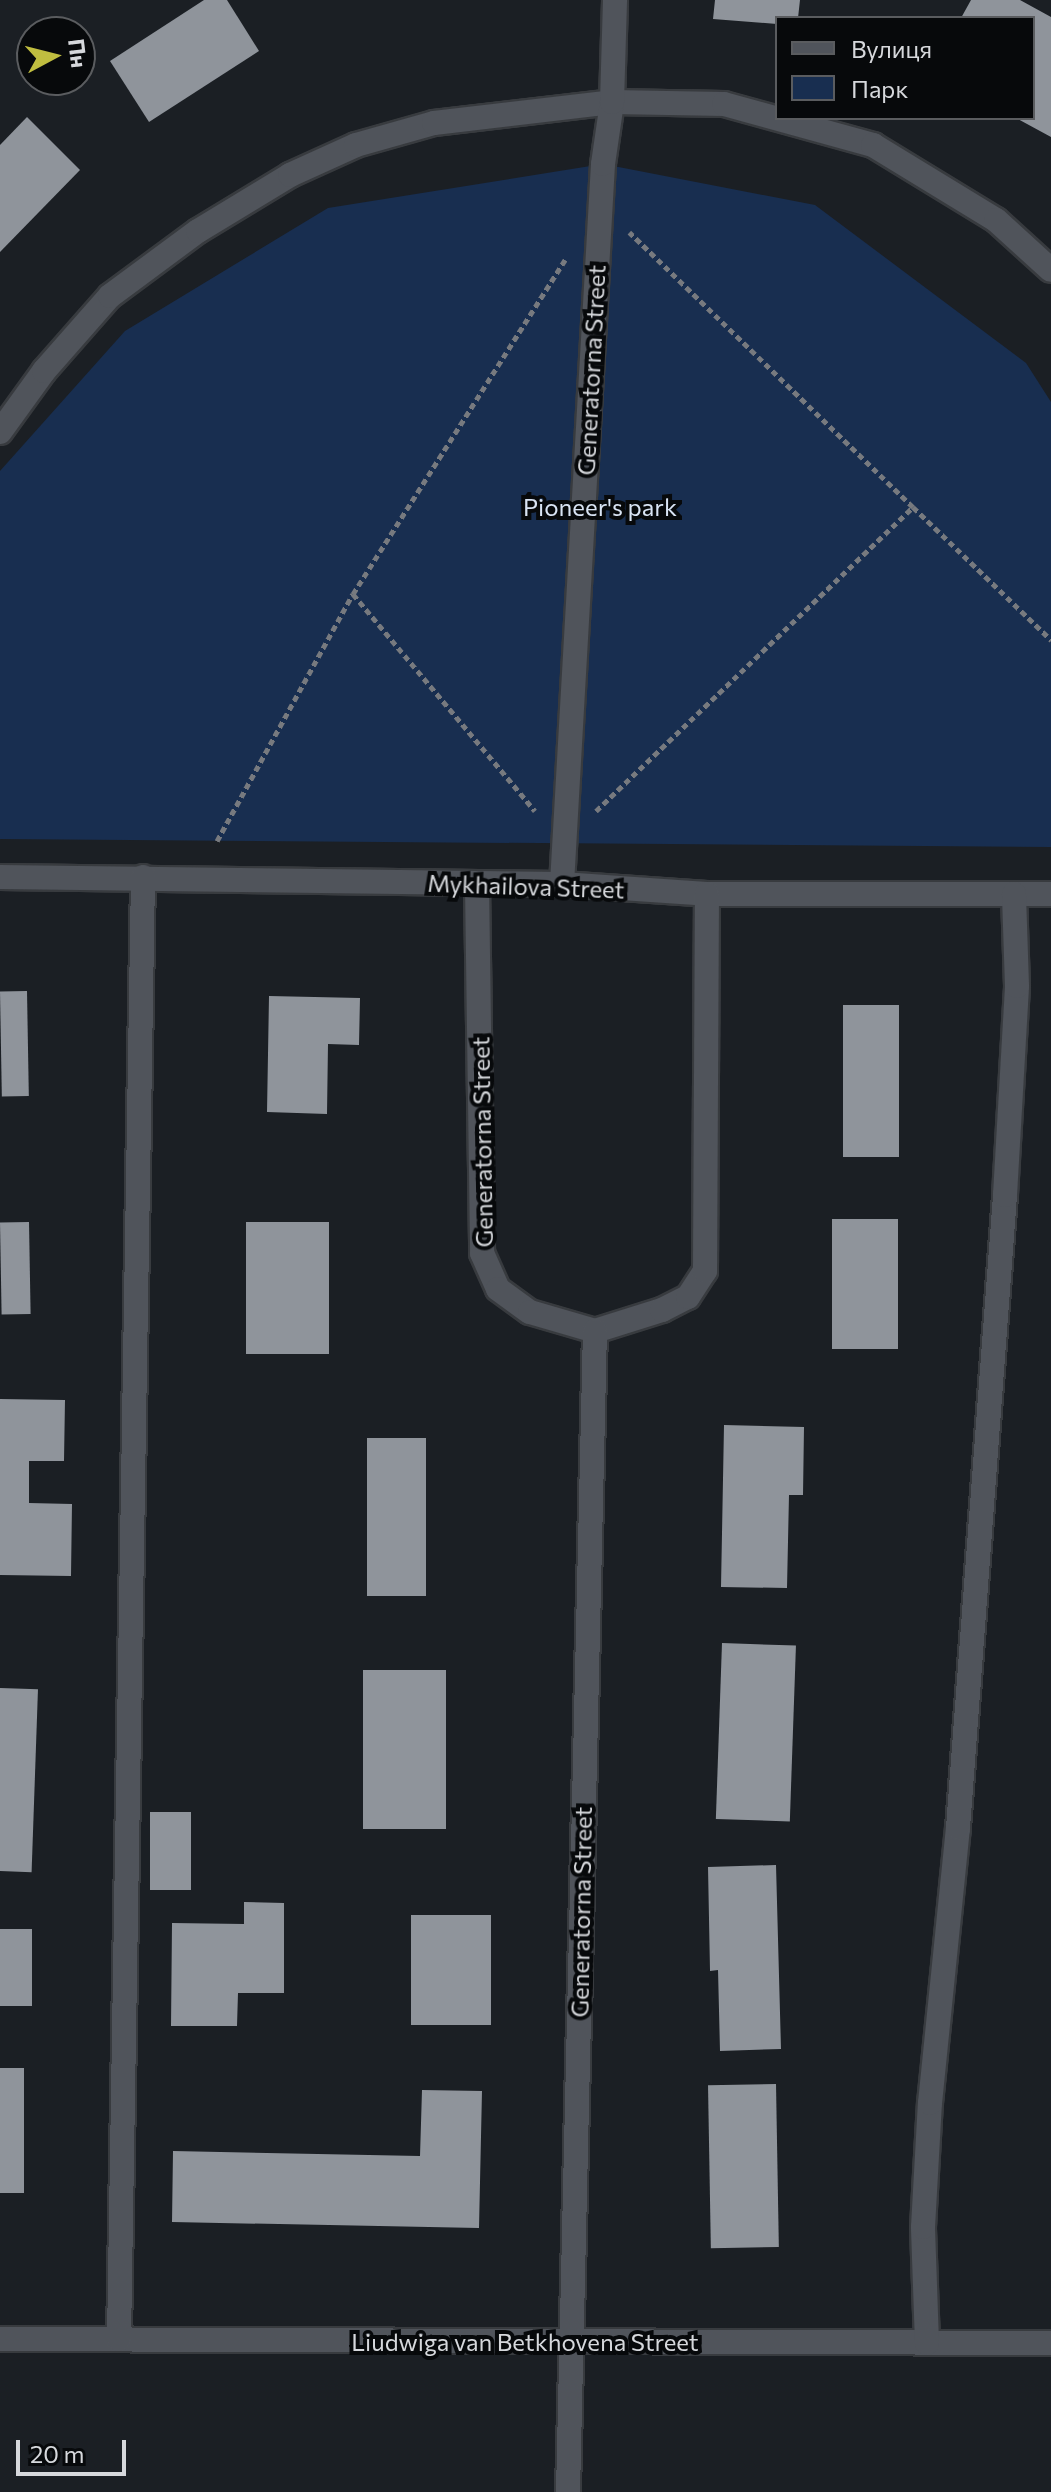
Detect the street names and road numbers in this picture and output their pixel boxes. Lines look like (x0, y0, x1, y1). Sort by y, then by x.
street label: Generatorna Street (571, 264, 611, 476)
street label: Mykhailova Street (427, 868, 625, 904)
street label: Generatorna Street (466, 1036, 498, 1248)
street label: Generatorna Street (565, 1806, 597, 2018)
street label: Liudwiga van Betkhovena Street (351, 2328, 699, 2356)

